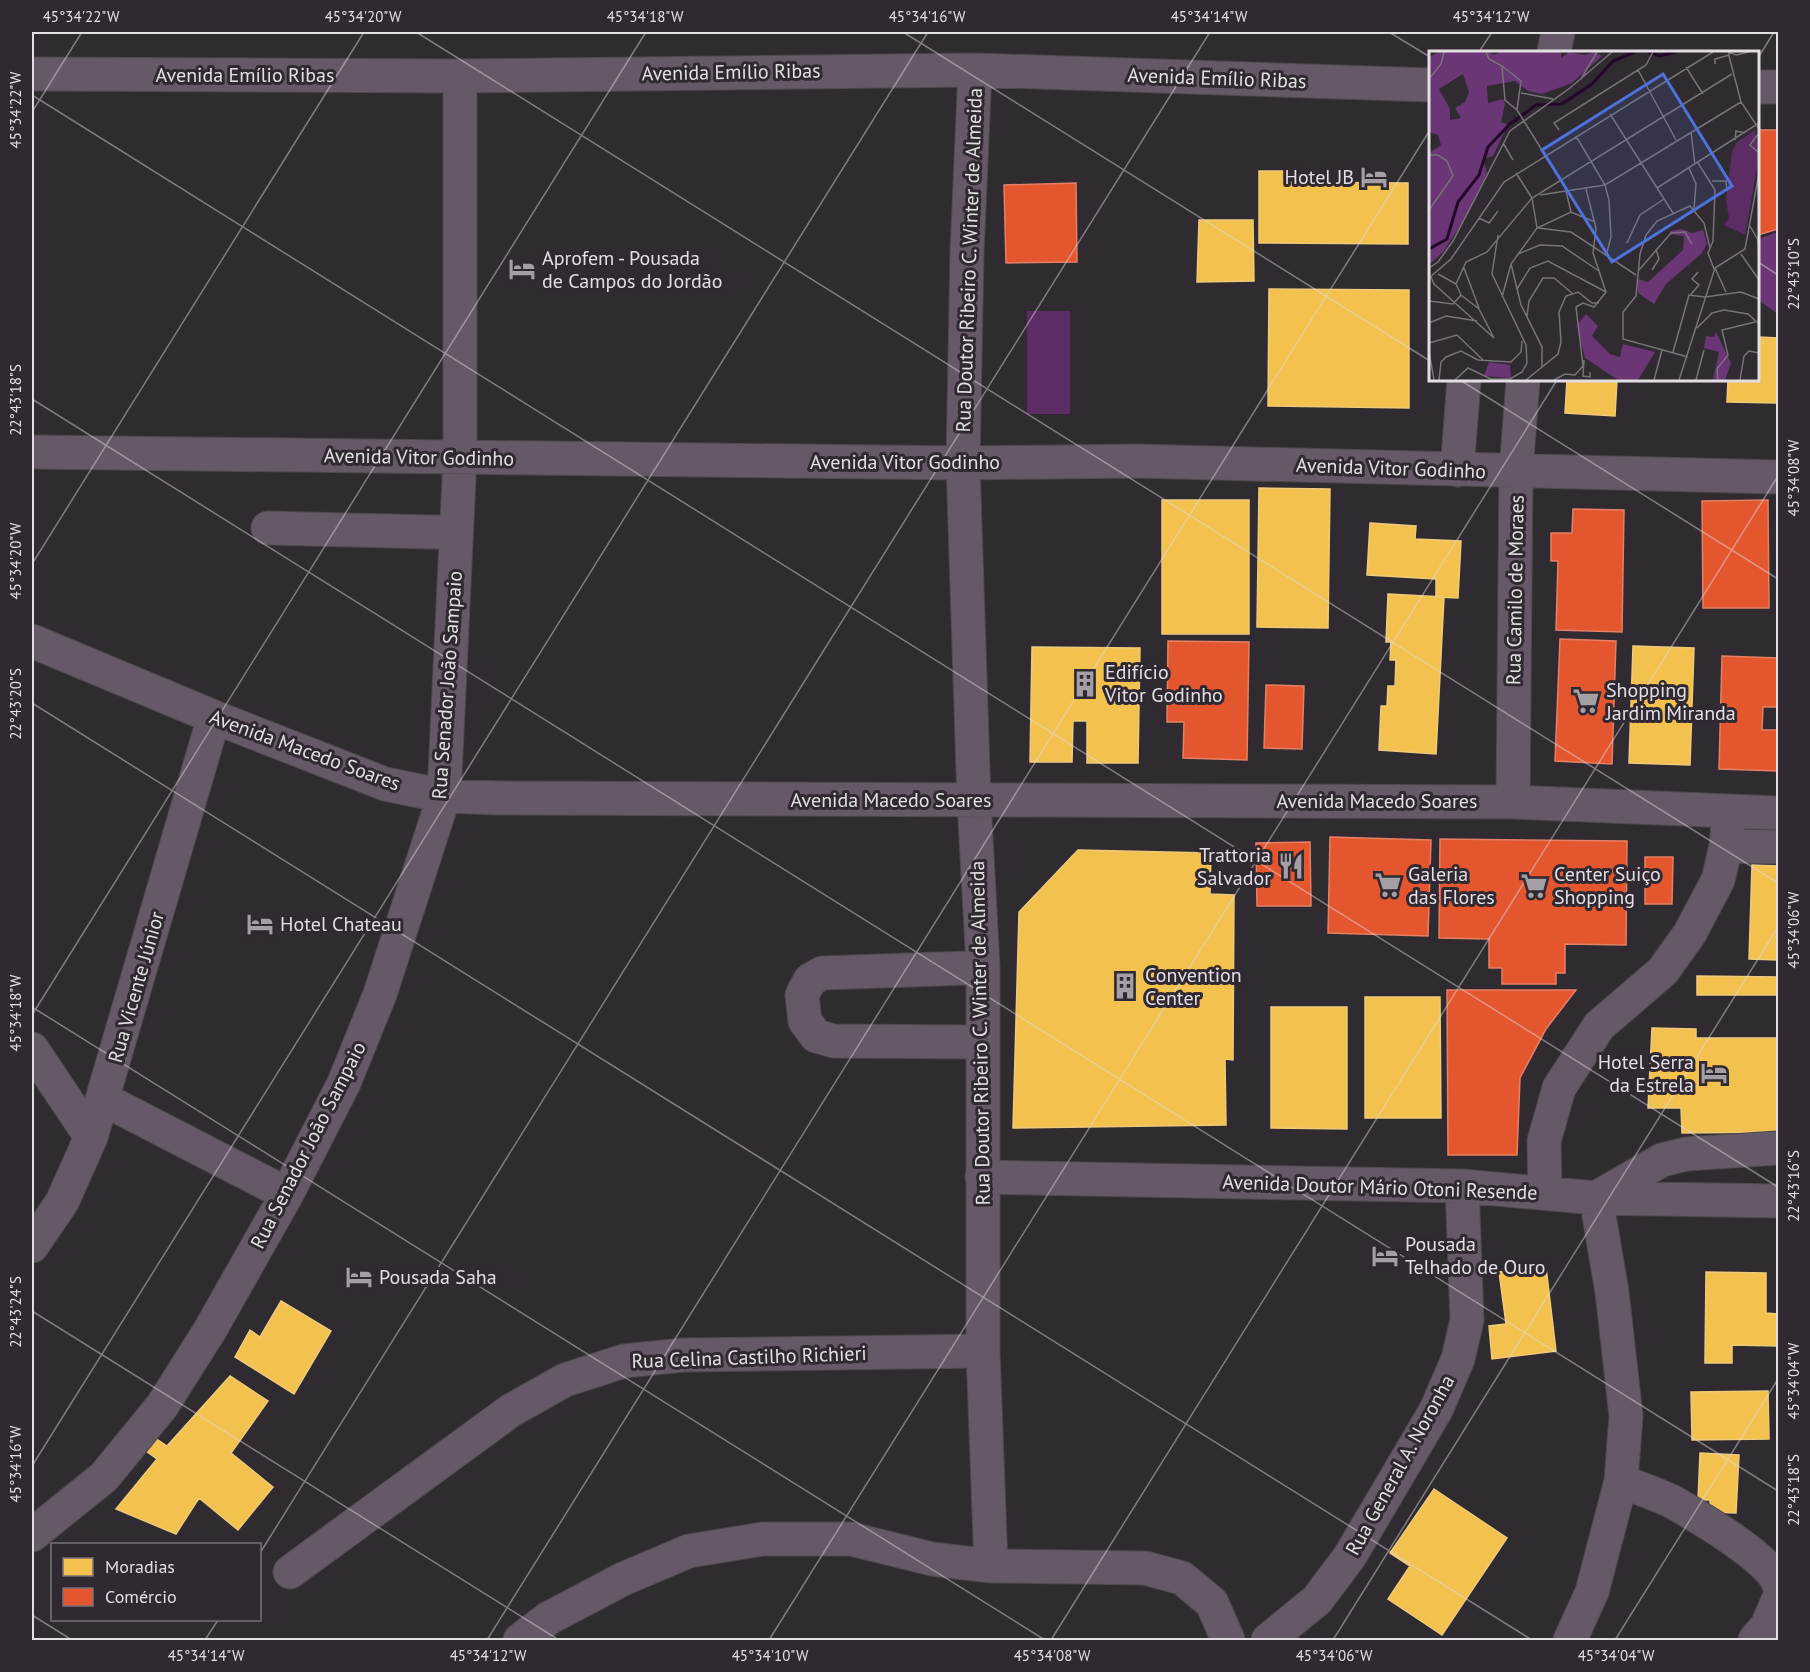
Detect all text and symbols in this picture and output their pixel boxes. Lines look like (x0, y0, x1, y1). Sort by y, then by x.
text: 45°34'22"W (43, 7, 120, 26)
text: 45°34'20"W (325, 7, 402, 26)
text: 45°34'18"W (607, 7, 684, 26)
text: 45°34'16"W (889, 7, 966, 26)
text: 45°34'14"W (1171, 7, 1248, 26)
text: 45°34'12"W (1453, 7, 1530, 26)
inset map (1429, 51, 1759, 381)
street label: Avenida Emílio Ribas (641, 57, 821, 87)
street label: Avenida Emílio Ribas (156, 62, 334, 88)
street label: Avenida Emílio Ribas (1127, 62, 1307, 94)
text: 45°34'22"W (6, 71, 25, 148)
street label: Rua Doutor Ribeiro C. Winter de Almeida (950, 87, 988, 433)
hotel icon: Hotel JB (1359, 162, 1389, 192)
place label: Hotel JB (1284, 164, 1354, 190)
text: 22°43'10"S (1784, 238, 1803, 310)
place label: Aprofem - Pousada de Campos do Jordão (542, 245, 722, 294)
hotel icon: Aprofem - Pousada de Campos do Jordão (507, 254, 537, 284)
text: 22°43'18"S (6, 364, 25, 436)
text: 45°34'08"W (1784, 439, 1803, 516)
street label: Avenida Vitor Godinho (324, 442, 514, 472)
street label: Avenida Vitor Godinho (810, 449, 1000, 475)
street label: Avenida Vitor Godinho (1296, 452, 1486, 484)
street label: Rua Camilo de Moraes (1500, 495, 1530, 685)
text: 45°34'20"W (6, 522, 25, 599)
street label: Rua Senador João Sampaio (426, 570, 468, 800)
place label: Edifício Vitor Godinho (1104, 659, 1223, 708)
text: 22°43'20"S (6, 668, 25, 740)
building icon: Edifício Vitor Godinho (1070, 669, 1100, 699)
place label: Shopping Jardim Miranda (1605, 677, 1736, 726)
supermarket icon: Shopping Jardim Miranda (1571, 686, 1601, 716)
street label: Avenida Macedo Soares (206, 703, 404, 797)
street label: Avenida Macedo Soares (791, 787, 991, 813)
street label: Avenida Macedo Soares (1277, 788, 1477, 814)
place label: Trattoria Salvador (1197, 842, 1271, 891)
restaurant icon: Trattoria Salvador (1276, 851, 1306, 881)
street label: Rua Doutor Ribeiro C. Winter de Almeida (964, 860, 996, 1206)
place label: Galeria das Flores (1408, 861, 1495, 910)
place label: Center Suiço Shopping (1554, 861, 1661, 910)
supermarket icon: Galeria das Flores (1373, 870, 1403, 900)
supermarket icon: Center Suiço Shopping (1519, 871, 1549, 901)
text: 45°34'06"W (1784, 891, 1803, 968)
street label: Rua Vicente Júnior (102, 908, 170, 1066)
hotel icon: Hotel Chateau (245, 909, 275, 939)
place label: Hotel Chateau (280, 911, 402, 937)
place label: Convention Center (1145, 962, 1242, 1011)
building icon: Convention Center (1110, 971, 1140, 1001)
text: 45°34'18"W (6, 974, 25, 1051)
street label: Rua Senador João Sampaio (244, 1037, 372, 1253)
place label: Hotel Serra da Estrela (1598, 1049, 1694, 1098)
hotel icon: Hotel Serra da Estrela (1699, 1058, 1729, 1088)
text: 22°43'16"S (1784, 1150, 1803, 1222)
street label: Avenida Doutor Mário Otoni Resende (1222, 1169, 1538, 1205)
place label: Pousada Telhado de Ouro (1405, 1231, 1545, 1280)
hotel icon: Pousada Telhado de Ouro (1370, 1241, 1400, 1271)
hotel icon: Pousada Saha (344, 1262, 374, 1292)
place label: Pousada Saha (379, 1264, 497, 1290)
text: 22°43'24"S (6, 1276, 25, 1348)
street label: Rua Celina Castilho Richieri (631, 1340, 867, 1374)
text: 45°34'04"W (1784, 1342, 1803, 1419)
street label: Rua General A. Noronha (1340, 1370, 1460, 1560)
text: 45°34'16"W (6, 1425, 25, 1502)
text: 22°43'18"S (1784, 1454, 1803, 1526)
legend (51, 1543, 261, 1621)
text: Moradias (105, 1555, 175, 1578)
text: Comércio (105, 1585, 177, 1608)
text: 45°34'14"W (168, 1646, 245, 1665)
text: 45°34'12"W (450, 1646, 527, 1665)
text: 45°34'10"W (732, 1646, 809, 1665)
text: 45°34'08"W (1014, 1646, 1091, 1665)
text: 45°34'06"W (1296, 1646, 1373, 1665)
text: 45°34'04"W (1578, 1646, 1655, 1665)

